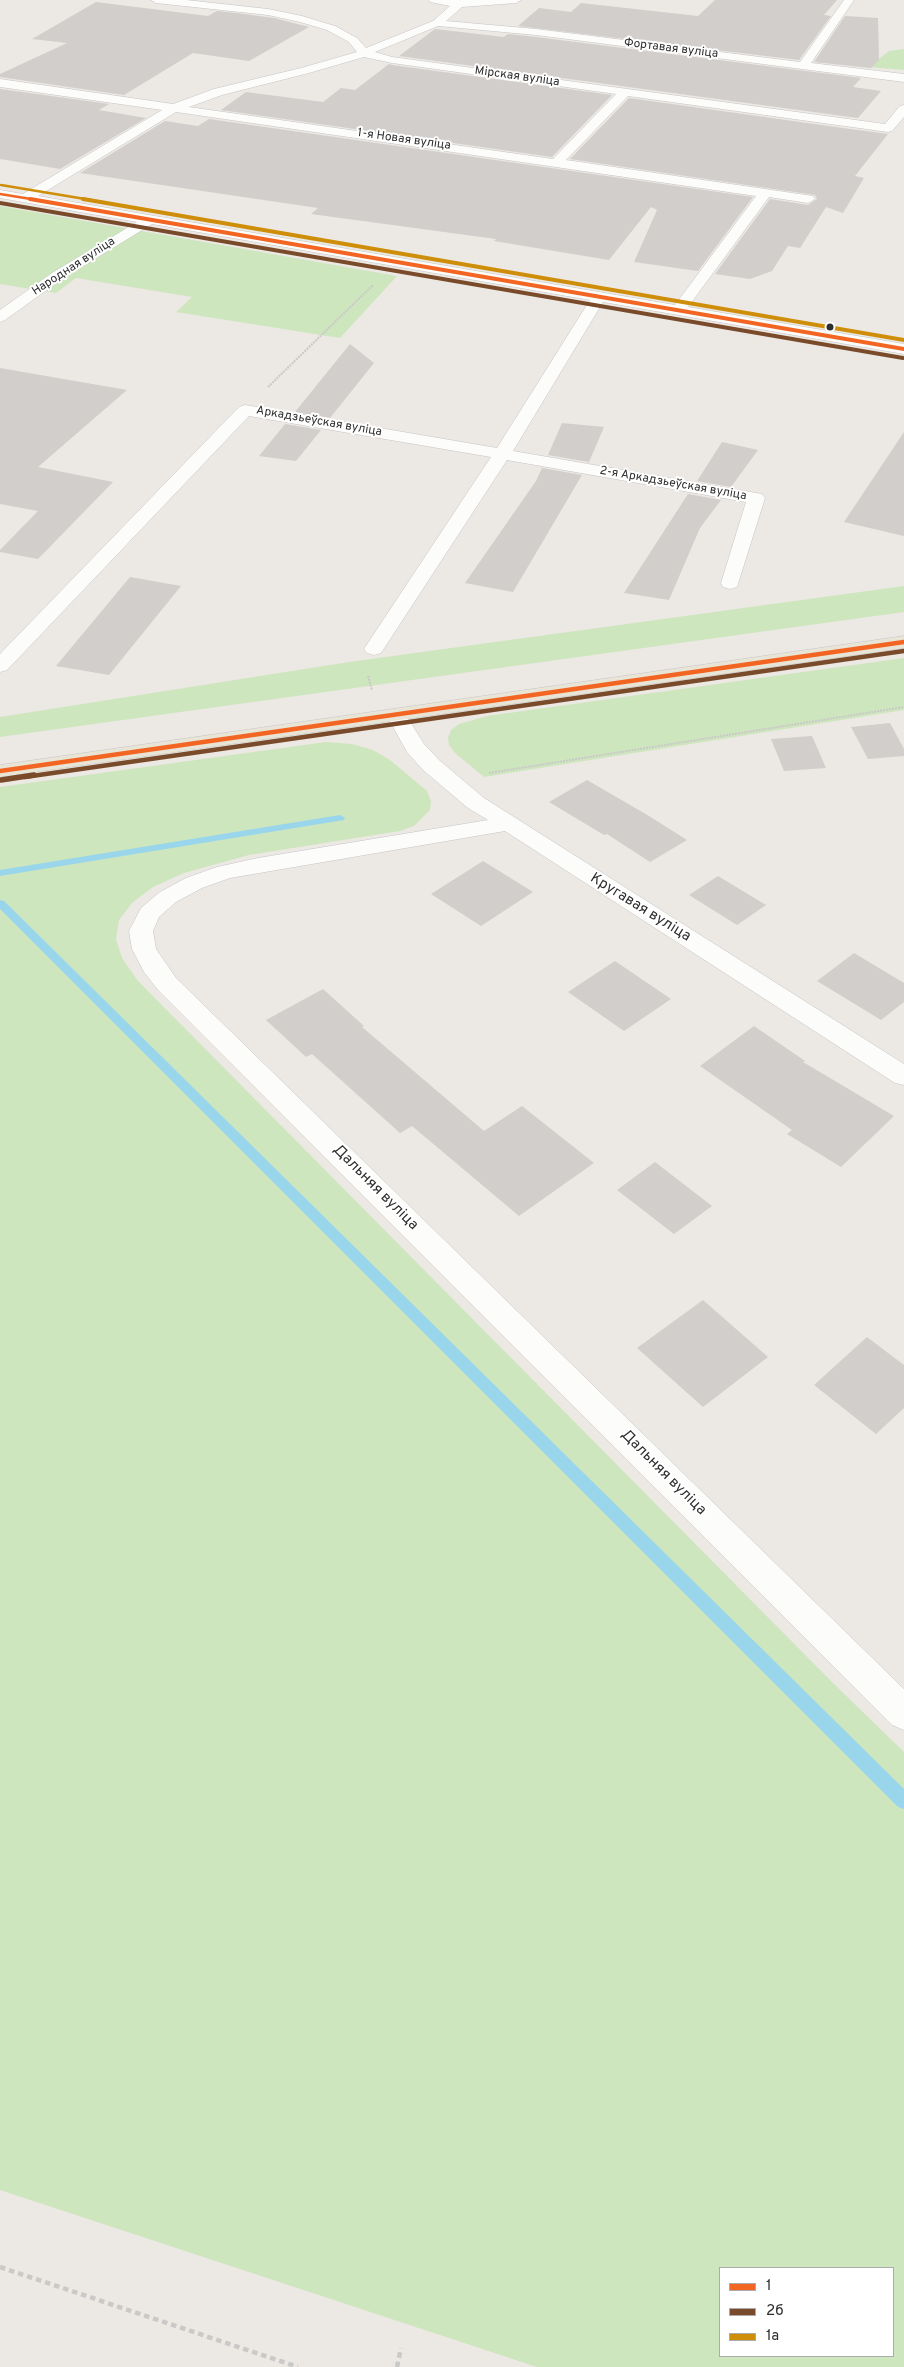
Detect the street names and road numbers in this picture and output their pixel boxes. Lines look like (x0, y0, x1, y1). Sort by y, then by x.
street label: Фортавая вуліца (623, 36, 719, 62)
street label: Мірская вуліца (474, 64, 560, 90)
street label: 1-я Новая вуліца (356, 126, 452, 154)
street label: Народная вуліца (30, 235, 118, 299)
street label: Аркадзьеўская вуліца (255, 404, 383, 440)
street label: 2-я Аркадзьеўская вуліца (598, 464, 748, 504)
street label: Кругавая вуліца (586, 870, 694, 946)
street label: Дальняя вуліца (328, 1141, 422, 1235)
street label: Дальняя вуліца (616, 1426, 710, 1520)

